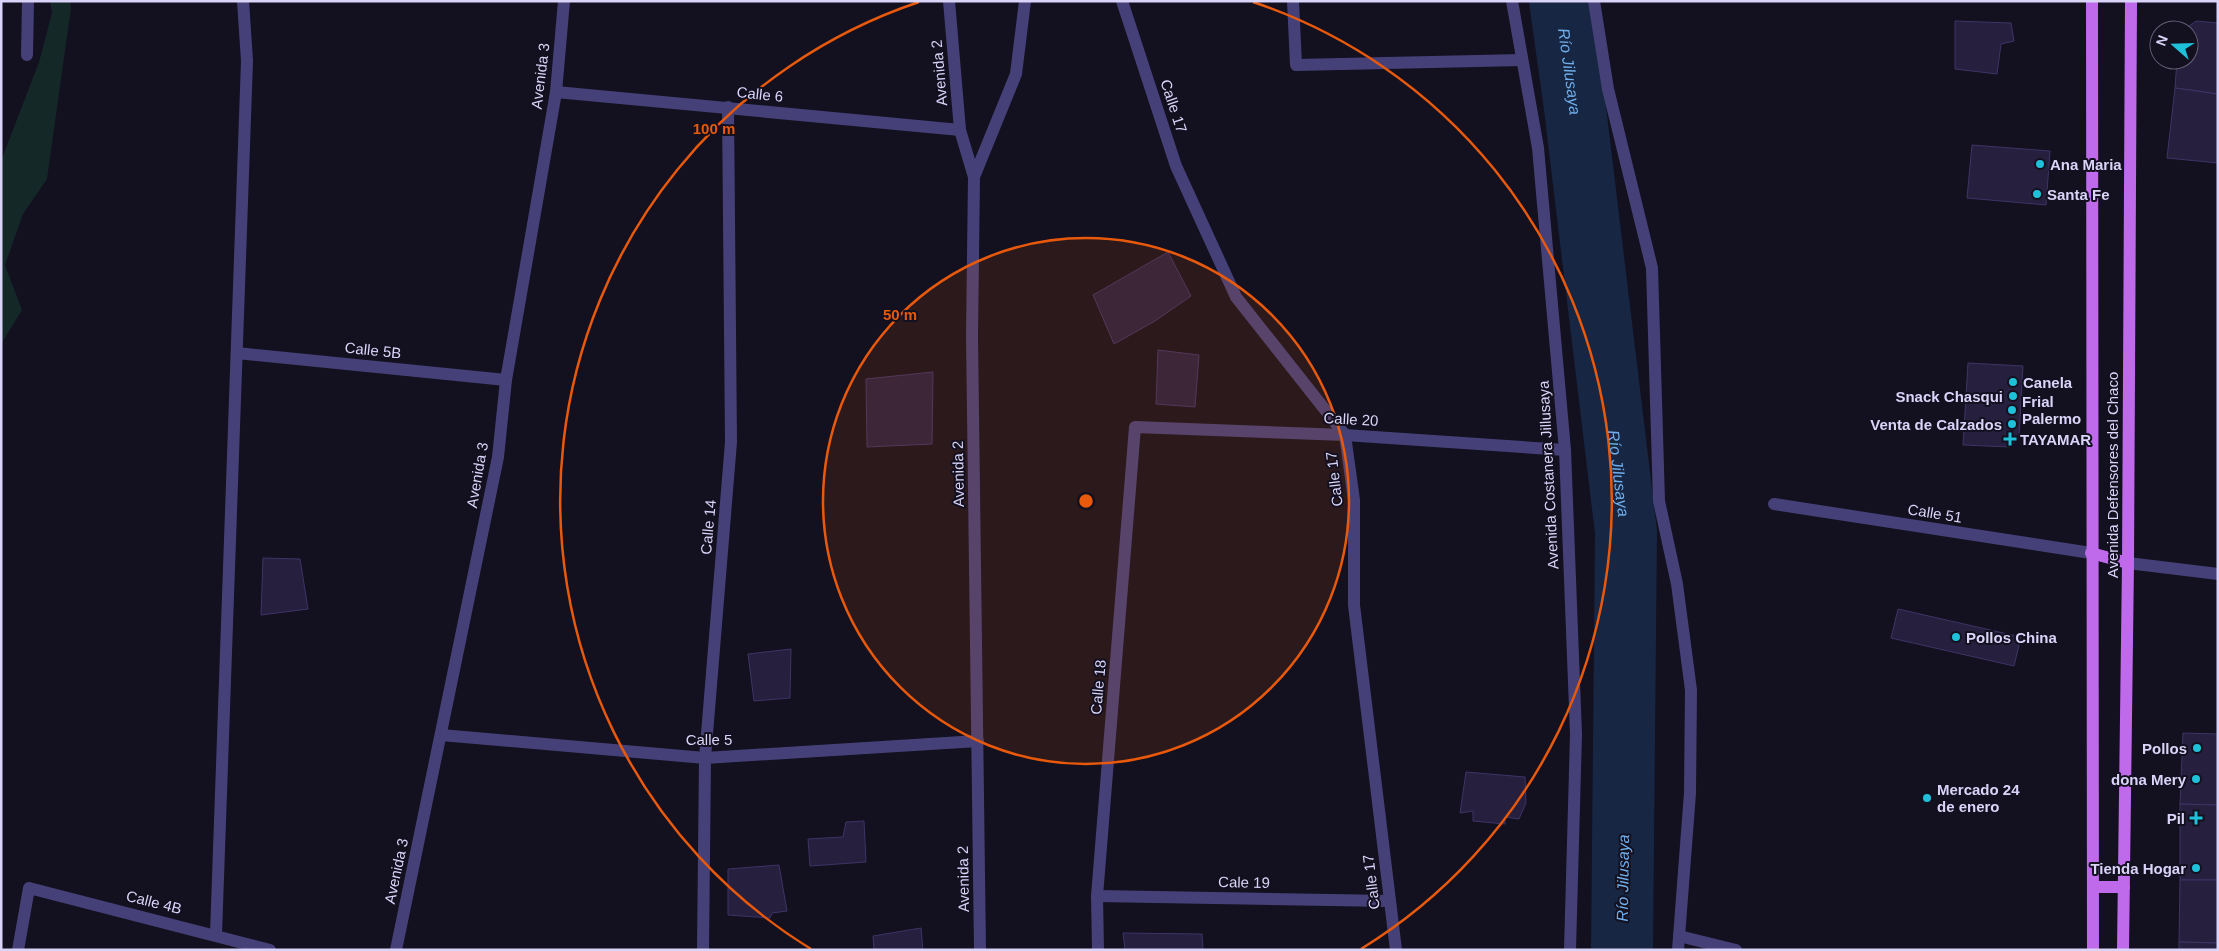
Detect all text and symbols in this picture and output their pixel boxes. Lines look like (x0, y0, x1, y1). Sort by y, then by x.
north arrow (2149, 20, 2199, 70)
water label: Río Jilusaya (1555, 27, 1584, 116)
text: N (2153, 33, 2171, 48)
street label: Avenida 2 (928, 39, 950, 107)
street label: Avenida 3 (528, 42, 552, 110)
street label: Calle 17 (1157, 77, 1191, 135)
street label: Calle 6 (736, 83, 784, 105)
text: 100 m (693, 120, 735, 137)
place label: Ana Maria (2050, 156, 2122, 173)
marker: Ana Maria (2034, 158, 2046, 170)
place label: Santa Fe (2047, 186, 2110, 203)
marker: Santa Fe (2031, 188, 2043, 200)
text: 50 m (883, 306, 917, 323)
street label: Calle 5B (344, 339, 402, 361)
street label: Avenida Defensores del Chaco (2104, 372, 2121, 578)
place label: Canela (2023, 374, 2073, 391)
marker: Canela (2007, 376, 2019, 388)
street label: Avenida Costanera Jillusaya (1535, 380, 1561, 570)
place label: Snack Chasqui (1895, 388, 2003, 405)
marker: Snack Chasqui (2007, 390, 2019, 402)
place label: Frial Palermo (2022, 393, 2081, 427)
marker: Frial Palermo (2006, 404, 2018, 416)
street label: Calle 20 (1323, 409, 1379, 429)
place label: Venta de Calzados (1870, 416, 2002, 433)
marker: Venta de Calzados (2006, 418, 2018, 430)
water label: Río Jilusaya (1605, 429, 1633, 518)
place label: TAYAMAR (2020, 431, 2091, 448)
marker: TAYAMAR (2004, 433, 2016, 445)
street label: Avenida 3 (463, 441, 491, 509)
street label: Avenida 2 (949, 441, 967, 507)
street label: Calle 17 (1322, 451, 1346, 507)
centre of rings (1077, 492, 1095, 510)
street label: Calle 14 (697, 499, 719, 555)
street label: Calle 51 (1906, 500, 1964, 526)
place label: Pollos China (1966, 629, 2058, 646)
marker: Pollos China (1950, 631, 1962, 643)
street label: Calle 18 (1087, 659, 1109, 715)
street label: Calle 5 (686, 731, 732, 748)
place label: Pollos (2142, 740, 2187, 757)
marker: Pollos (2191, 742, 2203, 754)
place label: dona Mery (2111, 771, 2187, 788)
marker: dona Mery (2190, 773, 2202, 785)
place label: Mercado 24 de enero (1937, 781, 2020, 815)
marker: Mercado 24 de enero (1921, 792, 1933, 804)
place label: Pil (2167, 810, 2185, 827)
marker: Pil (2189, 811, 2203, 825)
water label: Río Jilusaya (1614, 834, 1632, 922)
street label: Avenida 3 (381, 837, 411, 905)
street label: Avenida 2 (954, 846, 972, 912)
street label: Calle 17 (1359, 854, 1383, 910)
place label: Tienda Hogar (2090, 860, 2186, 877)
marker: Tienda Hogar (2190, 862, 2202, 874)
street label: Cale 19 (1218, 873, 1270, 891)
street label: Calle 4B (124, 887, 184, 917)

